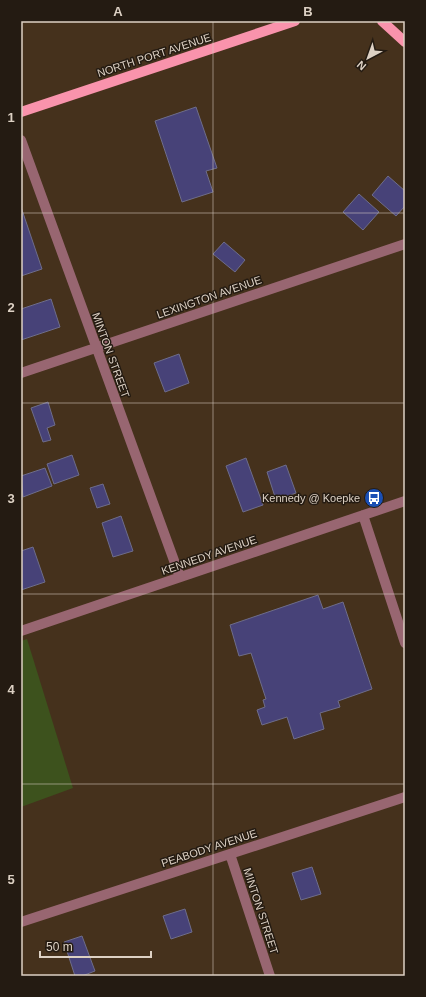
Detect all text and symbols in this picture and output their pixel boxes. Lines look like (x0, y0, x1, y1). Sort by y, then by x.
text: A (113, 4, 123, 19)
text: B (303, 4, 313, 19)
street label: NORTH PORT AVENUE (96, 31, 212, 79)
north arrow (348, 38, 388, 78)
text: N (354, 58, 368, 73)
text: 1 (7, 110, 15, 125)
street label: LEXINGTON AVENUE (155, 273, 263, 321)
text: 2 (7, 300, 15, 315)
street label: MINTON STREET (90, 311, 132, 399)
bus stop icon: Kennedy @ Koepke (363, 487, 385, 509)
text: 3 (7, 491, 15, 506)
place label: Kennedy @ Koepke (262, 492, 360, 504)
street label: KENNEDY AVENUE (160, 533, 258, 577)
text: 4 (7, 682, 15, 697)
street label: PEABODY AVENUE (160, 827, 258, 869)
street label: MINTON STREET (241, 867, 281, 956)
text: 5 (7, 872, 15, 887)
scale bar (40, 933, 151, 959)
text: 50 m (46, 940, 73, 954)

